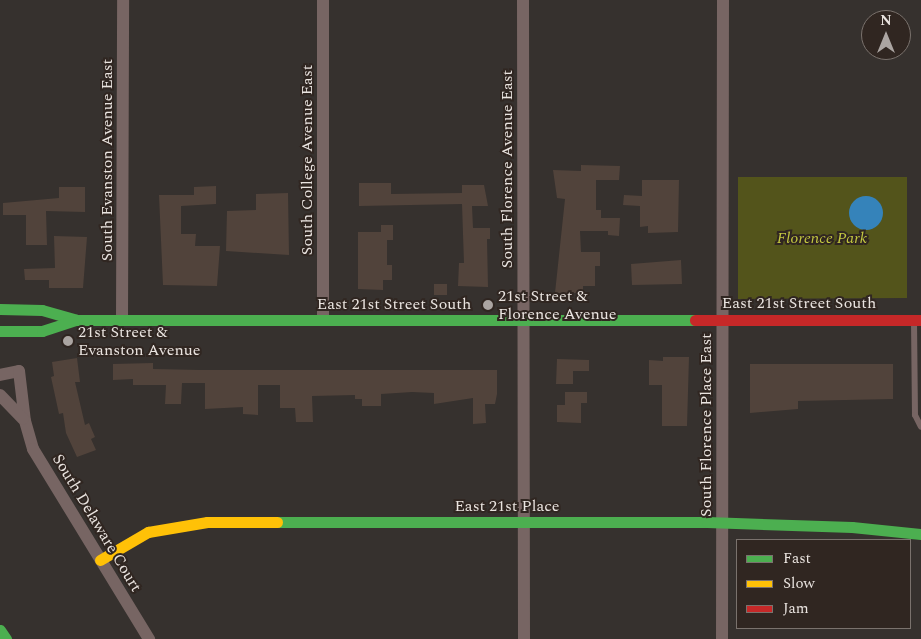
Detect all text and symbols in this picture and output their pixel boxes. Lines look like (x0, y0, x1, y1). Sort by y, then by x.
north arrow (861, 10, 911, 60)
text: N (880, 10, 892, 31)
street label: South Evanston Avenue East (97, 59, 117, 261)
street label: South College Avenue East (297, 65, 317, 255)
street label: South Florence Avenue East (497, 70, 517, 268)
park label: Florence Park (777, 228, 867, 248)
place label: 21st Street & Florence Avenue (498, 286, 616, 324)
street label: East 21st Street South (722, 293, 876, 313)
street label: East 21st Street South (317, 294, 471, 314)
marker: 21st Street & Florence Avenue (482, 299, 494, 311)
place label: 21st Street & Evanston Avenue (78, 322, 200, 360)
street label: South Florence Place East (696, 333, 716, 517)
marker: 21st Street & Evanston Avenue (62, 335, 74, 347)
street label: South Delaware Court (48, 451, 146, 595)
street label: East 21st Place (454, 496, 560, 516)
legend (736, 539, 911, 629)
text: Fast (783, 547, 811, 570)
text: Slow (783, 572, 815, 595)
text: Jam (783, 597, 809, 620)

